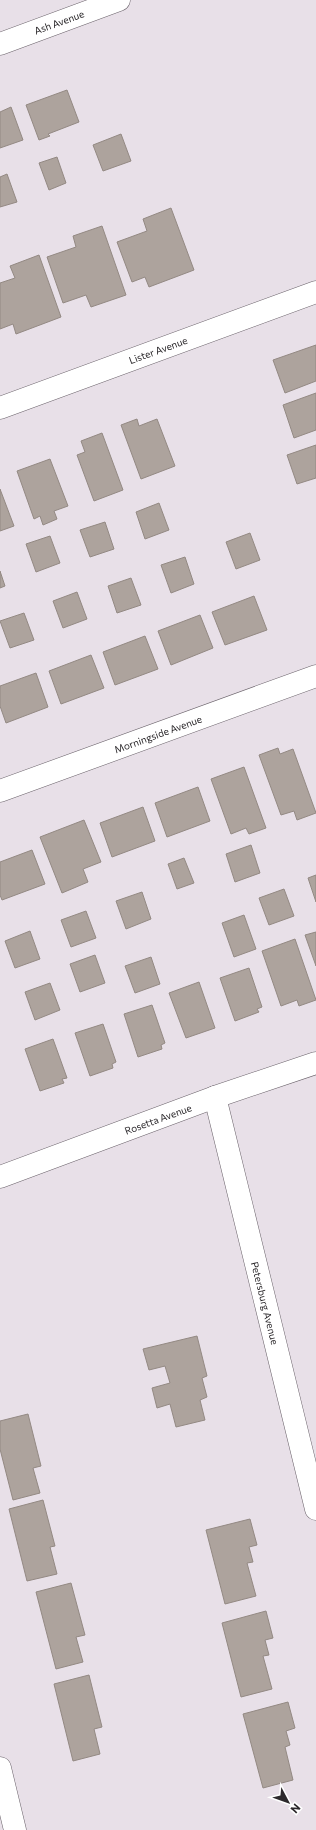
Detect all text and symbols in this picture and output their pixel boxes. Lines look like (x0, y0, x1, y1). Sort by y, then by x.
street label: Ash Avenue (32, 7, 86, 37)
street label: Lister Avenue (127, 334, 189, 366)
street label: Morningside Avenue (113, 713, 203, 755)
street label: Rosetta Avenue (123, 1101, 193, 1137)
street label: Petersburg Avenue (249, 1260, 281, 1346)
north arrow (268, 1782, 308, 1822)
text: N (288, 1802, 304, 1816)

